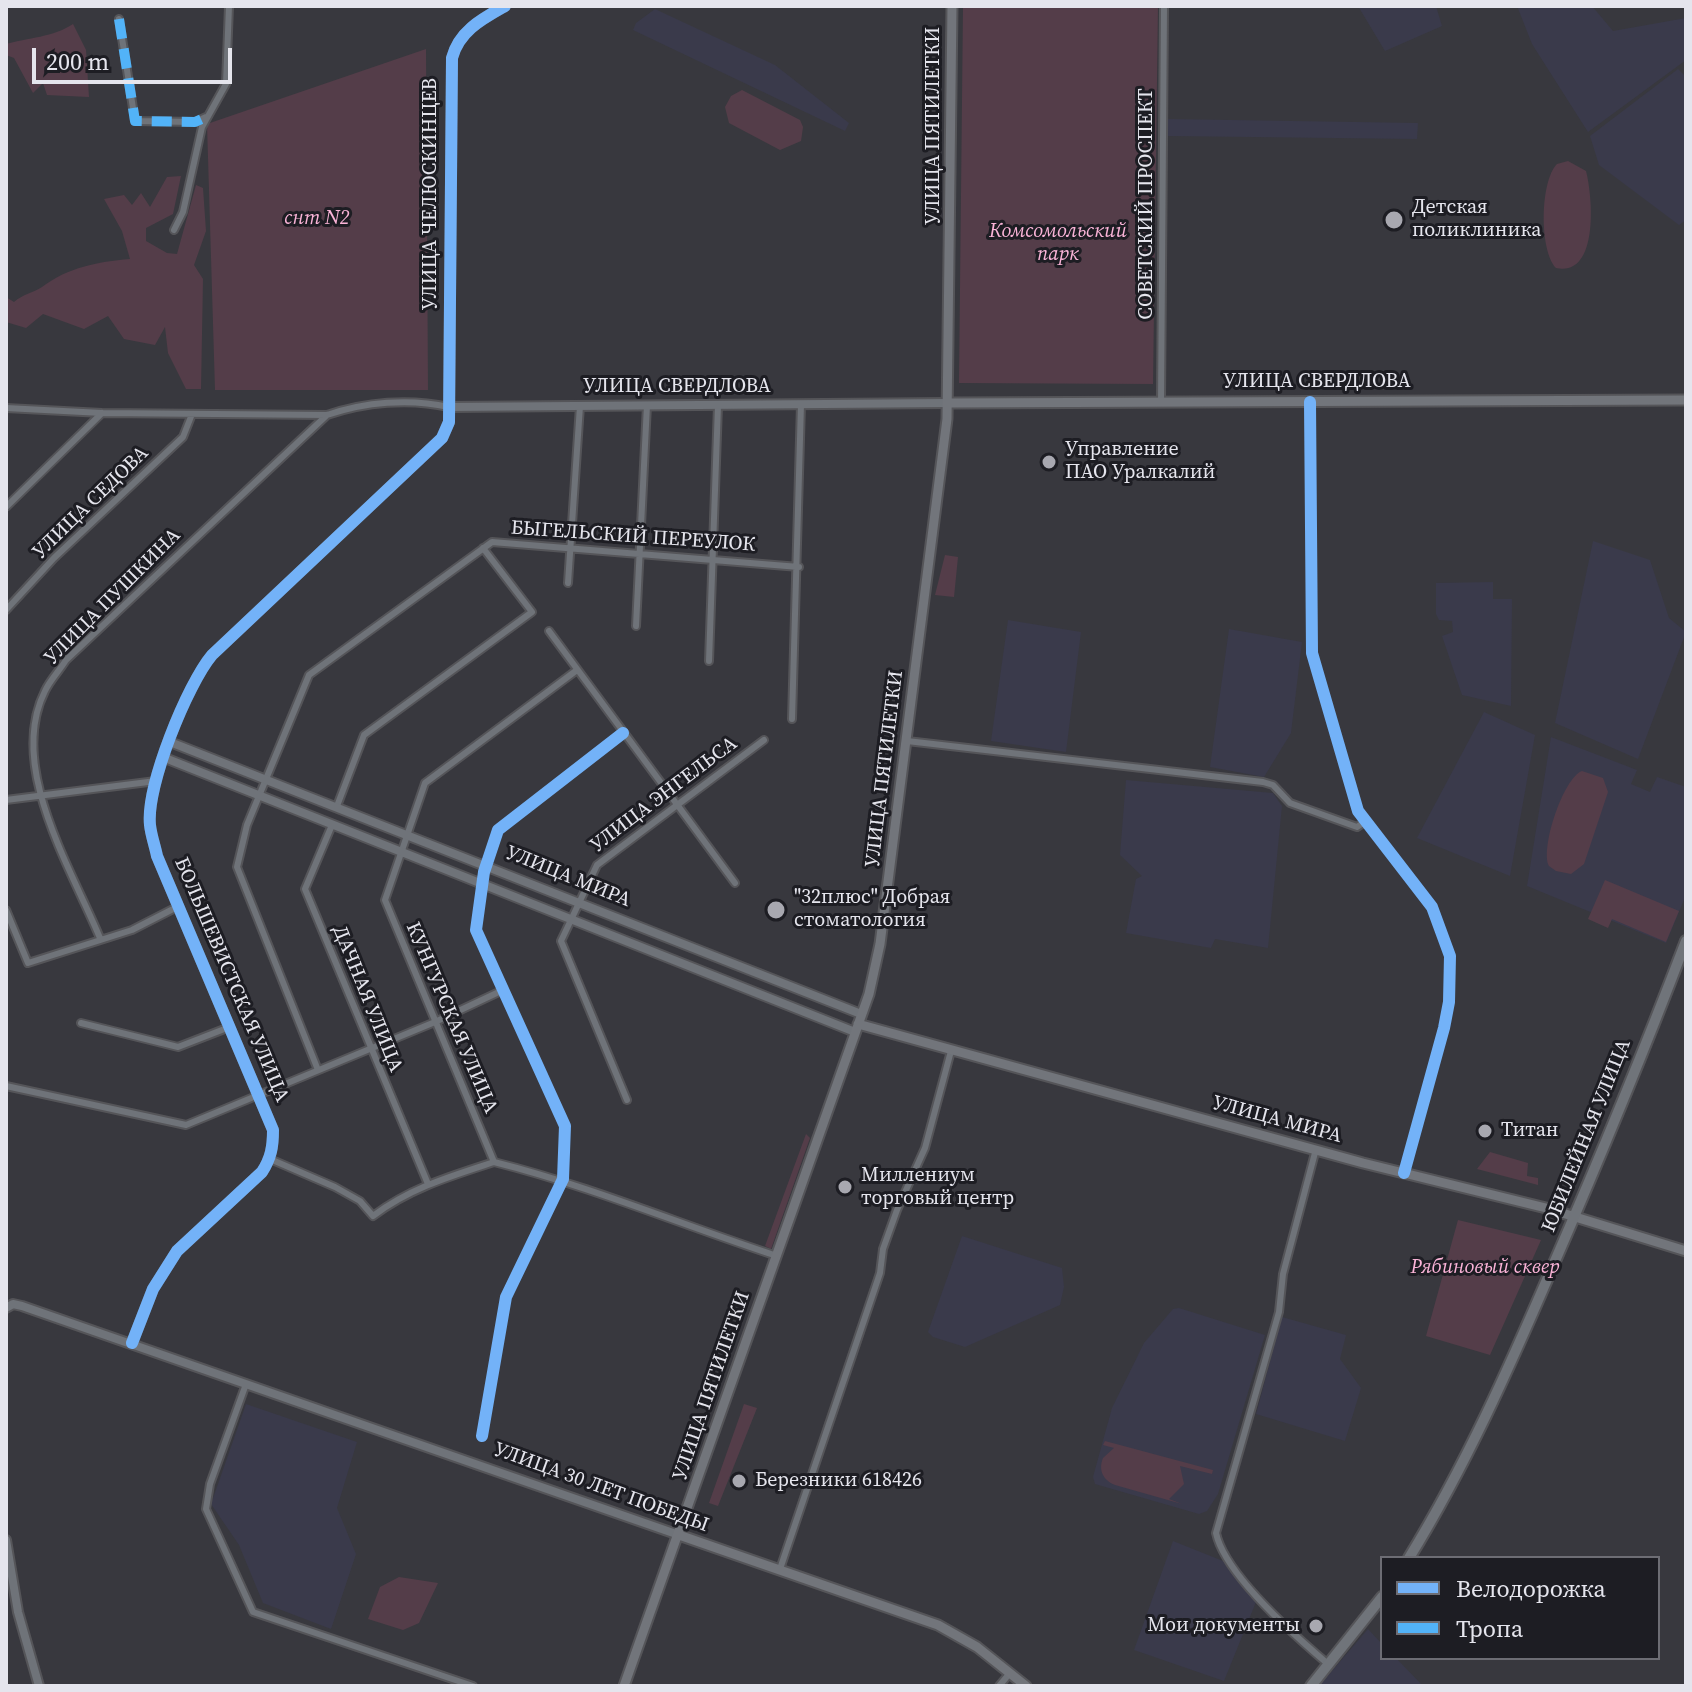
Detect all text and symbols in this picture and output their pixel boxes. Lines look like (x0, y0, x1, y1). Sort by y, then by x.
street label: УЛИЦА ПЯТИЛЕТКИ (922, 27, 946, 225)
scale bar (36, 32, 236, 82)
text: 200 m (46, 45, 109, 78)
street label: УЛИЦА ЧЕЛЮСКИНЦЕВ (419, 78, 443, 310)
street label: СОВЕТСКИЙ ПРОСПЕКТ (1135, 88, 1159, 320)
place label: Детская поликлиника (1412, 196, 1541, 243)
park label: снт N2 (284, 207, 350, 231)
marker: Детская поликлиника (1383, 209, 1405, 231)
park label: Комсомольский парк (989, 220, 1127, 267)
street label: УЛИЦА СВЕРДЛОВА (1223, 370, 1411, 394)
street label: УЛИЦА СВЕРДЛОВА (583, 375, 771, 399)
place label: Управление ПАО Уралкалий (1065, 438, 1215, 485)
street label: УЛИЦА СЕДОВА (28, 442, 154, 564)
marker: Управление ПАО Уралкалий (1040, 453, 1058, 471)
street label: БЫГЕЛЬСКИЙ ПЕРЕУЛОК (510, 516, 756, 558)
street label: УЛИЦА ПУШКИНА (40, 524, 186, 670)
street label: УЛИЦА ПЯТИЛЕТКИ (861, 669, 909, 869)
street label: УЛИЦА ЭНГЕЛЬСА (586, 732, 742, 858)
street label: УЛИЦА МИРА (502, 841, 634, 913)
street label: БОЛЬШЕВИСТСКАЯ УЛИЦА (168, 854, 294, 1106)
place label: "32плюс" Добрая стоматология (794, 886, 950, 933)
marker: "32плюс" Добрая стоматология (765, 899, 787, 921)
street label: КУНГУРСКАЯ УЛИЦА (400, 919, 502, 1117)
street label: ДАЧНАЯ УЛИЦА (327, 922, 407, 1076)
street label: ЮБИЛЕЙНАЯ УЛИЦА (1537, 1036, 1637, 1236)
street label: УЛИЦА МИРА (1210, 1091, 1344, 1149)
place label: Титан (1501, 1119, 1558, 1143)
marker: Титан (1476, 1122, 1494, 1140)
place label: Миллениум торговый центр (861, 1164, 1014, 1211)
marker: Миллениум торговый центр (836, 1178, 854, 1196)
park label: Рябиновый сквер (1411, 1256, 1559, 1280)
street label: УЛИЦА ПЯТИЛЕТКИ (668, 1288, 756, 1484)
street label: УЛИЦА 30 ЛЕТ ПОБЕДЫ (490, 1438, 712, 1538)
place label: Березники 618426 (755, 1469, 922, 1493)
marker: Березники 618426 (730, 1472, 748, 1490)
legend (1380, 1556, 1660, 1660)
text: Велодорожка (1456, 1572, 1606, 1605)
text: Тропа (1456, 1612, 1523, 1645)
place label: Мои документы (1147, 1614, 1300, 1638)
marker: Мои документы (1307, 1617, 1325, 1635)

